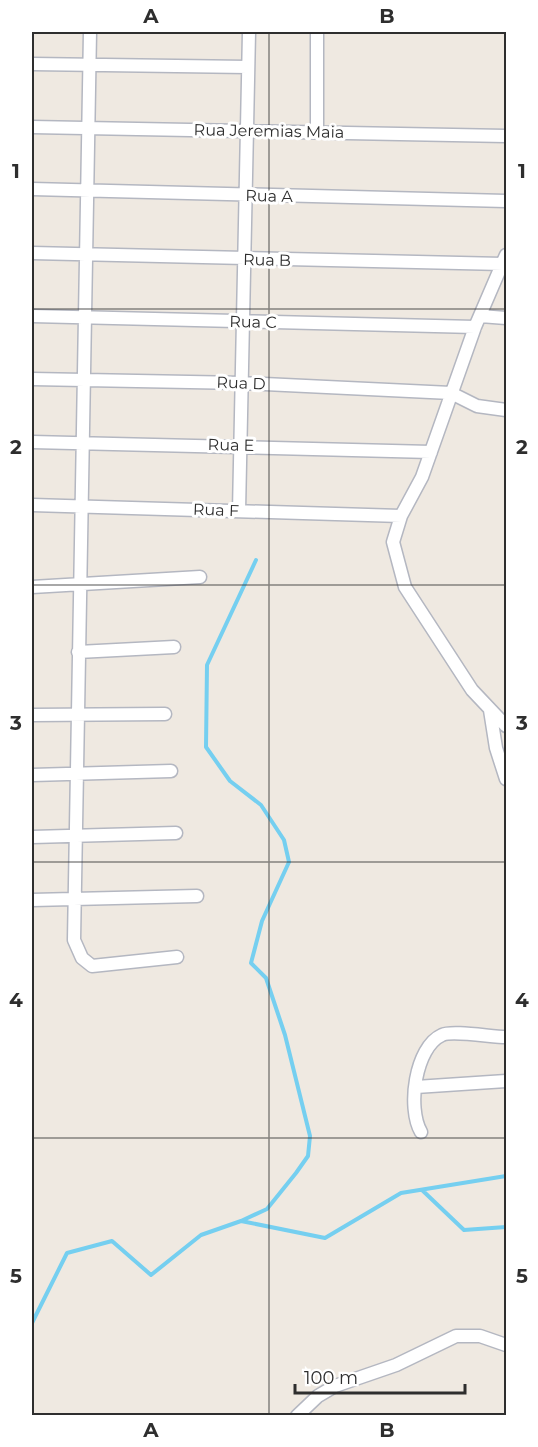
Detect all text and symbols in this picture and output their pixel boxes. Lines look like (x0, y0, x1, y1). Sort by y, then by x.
text: A (142, 4, 159, 28)
text: B (379, 4, 395, 28)
street label: Rua Jeremias Maia (193, 120, 345, 142)
text: 1 (12, 159, 20, 183)
text: 1 (518, 159, 526, 183)
street label: Rua A (245, 186, 293, 206)
street label: Rua B (243, 250, 291, 270)
street label: Rua C (229, 312, 277, 332)
street label: Rua D (216, 373, 266, 393)
text: 2 (10, 435, 22, 459)
street label: Rua E (208, 435, 254, 455)
text: 2 (516, 435, 528, 459)
street label: Rua F (193, 500, 239, 520)
text: 3 (9, 711, 22, 735)
text: 3 (515, 711, 528, 735)
text: 4 (9, 988, 23, 1012)
text: 4 (515, 988, 529, 1012)
text: 5 (10, 1264, 22, 1288)
text: 5 (516, 1264, 528, 1288)
scale bar (295, 1357, 464, 1395)
text: 100 m (304, 1367, 358, 1389)
text: A (142, 1418, 159, 1442)
text: B (379, 1418, 395, 1442)

